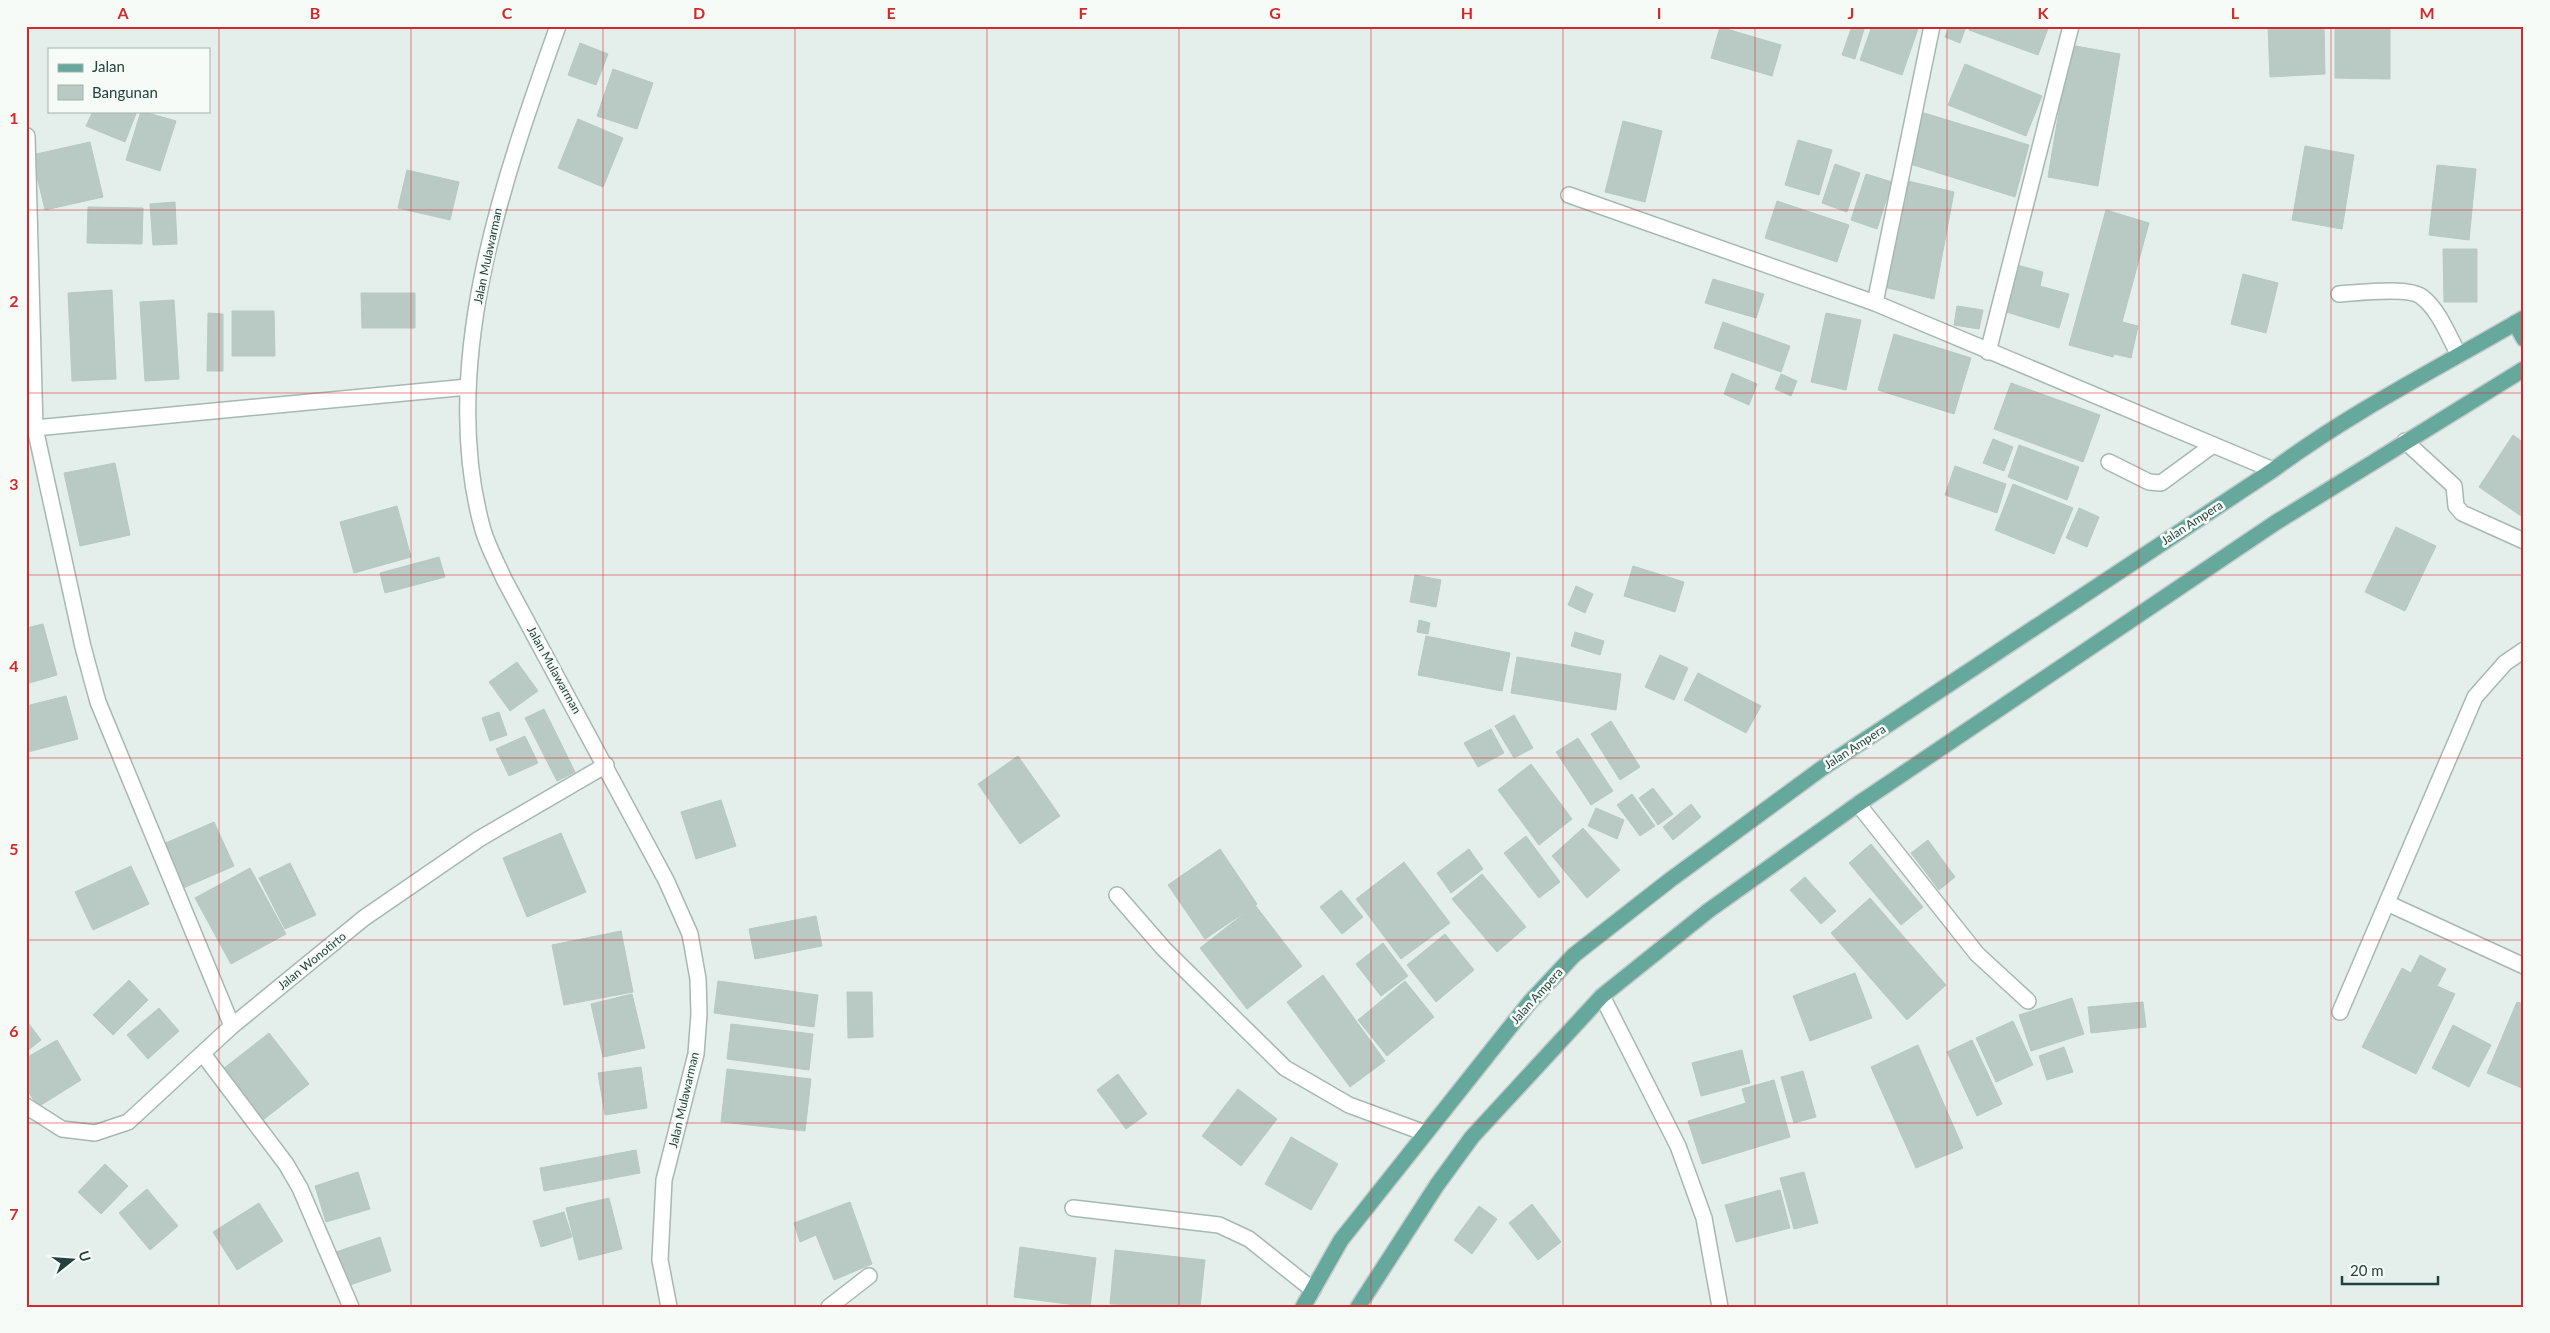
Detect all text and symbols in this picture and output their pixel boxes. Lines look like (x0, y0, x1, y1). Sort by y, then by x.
text: A (116, 3, 129, 22)
text: B (310, 3, 320, 22)
text: C (502, 3, 513, 22)
text: D (693, 3, 705, 22)
text: E (886, 3, 896, 22)
text: F (1078, 3, 1088, 22)
text: G (1269, 3, 1281, 22)
text: H (1461, 3, 1473, 22)
text: I (1657, 3, 1661, 22)
text: J (1848, 3, 1854, 22)
text: K (2038, 3, 2050, 22)
text: L (2231, 3, 2240, 22)
text: M (2419, 3, 2435, 22)
legend (48, 48, 210, 112)
text: Jalan (92, 57, 125, 75)
text: Bangunan (92, 83, 158, 101)
text: 1 (9, 108, 19, 127)
street label: Jalan Mulawarman (470, 206, 505, 305)
text: 2 (9, 291, 19, 310)
text: 3 (9, 474, 19, 493)
street label: Jalan Ampera (2158, 497, 2225, 548)
street label: Jalan Mulawarman (524, 623, 585, 716)
text: 4 (9, 656, 19, 675)
street label: Jalan Ampera (1821, 721, 1888, 772)
text: 5 (9, 839, 19, 858)
street label: Jalan Wonotirto (274, 928, 349, 993)
street label: Jalan Ampera (1508, 965, 1566, 1027)
text: 6 (9, 1021, 19, 1040)
street label: Jalan Mulawarman (665, 1050, 702, 1149)
text: 7 (9, 1204, 19, 1223)
north arrow (48, 1236, 98, 1286)
text: U (75, 1249, 95, 1264)
scale bar (2342, 1253, 2439, 1285)
text: 20 m (2350, 1261, 2384, 1279)

